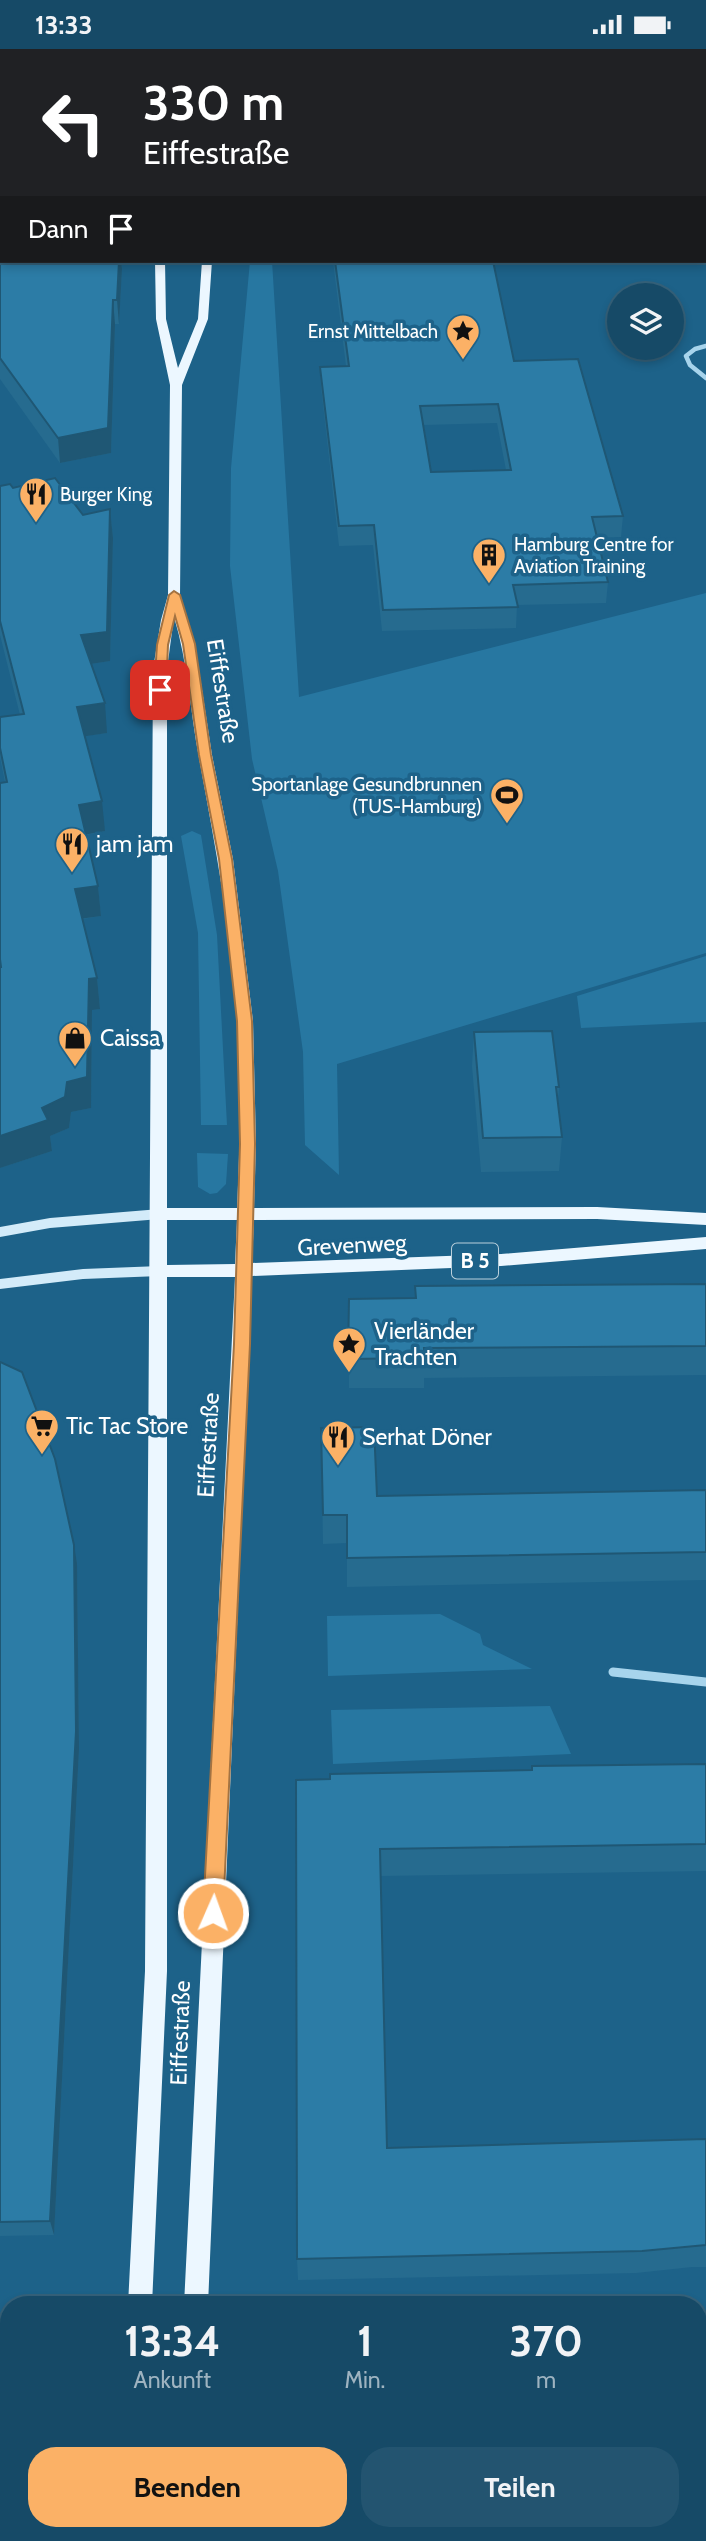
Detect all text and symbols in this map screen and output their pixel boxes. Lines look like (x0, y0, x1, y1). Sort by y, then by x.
text: 13:33 (35, 9, 92, 41)
text: 330 m (143, 73, 284, 132)
icon: left (28, 77, 119, 168)
text: Eiffestraße (143, 133, 289, 172)
icon: arrive (102, 210, 140, 248)
text: Dann (28, 213, 88, 245)
map controls (607, 283, 684, 360)
button: layers (607, 283, 684, 360)
place icon: Ernst Mittelbach (444, 312, 482, 361)
place label: Ernst Mittelbach (308, 320, 438, 343)
restaurant icon: Burger King (17, 475, 55, 524)
place label: Burger King (60, 483, 152, 506)
place label: Hamburg Centre for Aviation Training (514, 533, 674, 578)
building icon: Hamburg Centre for Aviation Training (470, 536, 508, 585)
street label: Eiffestraße (201, 637, 245, 745)
pin (130, 660, 190, 720)
icon: arrive (141, 671, 179, 709)
place label: Sportanlage Gesundbrunnen (TUS-Hamburg) (251, 773, 482, 818)
sports icon: Sportanlage Gesundbrunnen (TUS-Hamburg) (488, 776, 526, 825)
restaurant icon: jam jam (53, 825, 91, 874)
place label: jam jam (95, 830, 173, 858)
shop icon: Caissa (56, 1019, 94, 1068)
place label: Caissa (100, 1024, 160, 1052)
street label: Grevenweg (297, 1228, 408, 1262)
road number: B 5 (452, 1243, 498, 1279)
place label: Vierländer Trachten (374, 1317, 475, 1371)
place icon: Vierländer Trachten (330, 1325, 368, 1374)
street label: Eiffestraße (191, 1392, 225, 1498)
supermarket icon: Tic Tac Store (23, 1407, 61, 1456)
place label: Tic Tac Store (66, 1412, 188, 1440)
restaurant icon: Serhat Döner (319, 1418, 357, 1467)
place label: Serhat Döner (362, 1423, 493, 1451)
position arrow (176, 1876, 250, 1950)
street label: Eiffestraße (164, 1980, 196, 2086)
text: 13:34 (124, 2315, 220, 2367)
text: 1 (357, 2315, 373, 2367)
text: 370 (510, 2315, 583, 2367)
text: Ankunft (133, 2366, 211, 2394)
text: Min. (344, 2366, 385, 2394)
text: m (536, 2366, 556, 2394)
button: Beenden (28, 2447, 347, 2527)
button: Teilen (361, 2447, 679, 2527)

